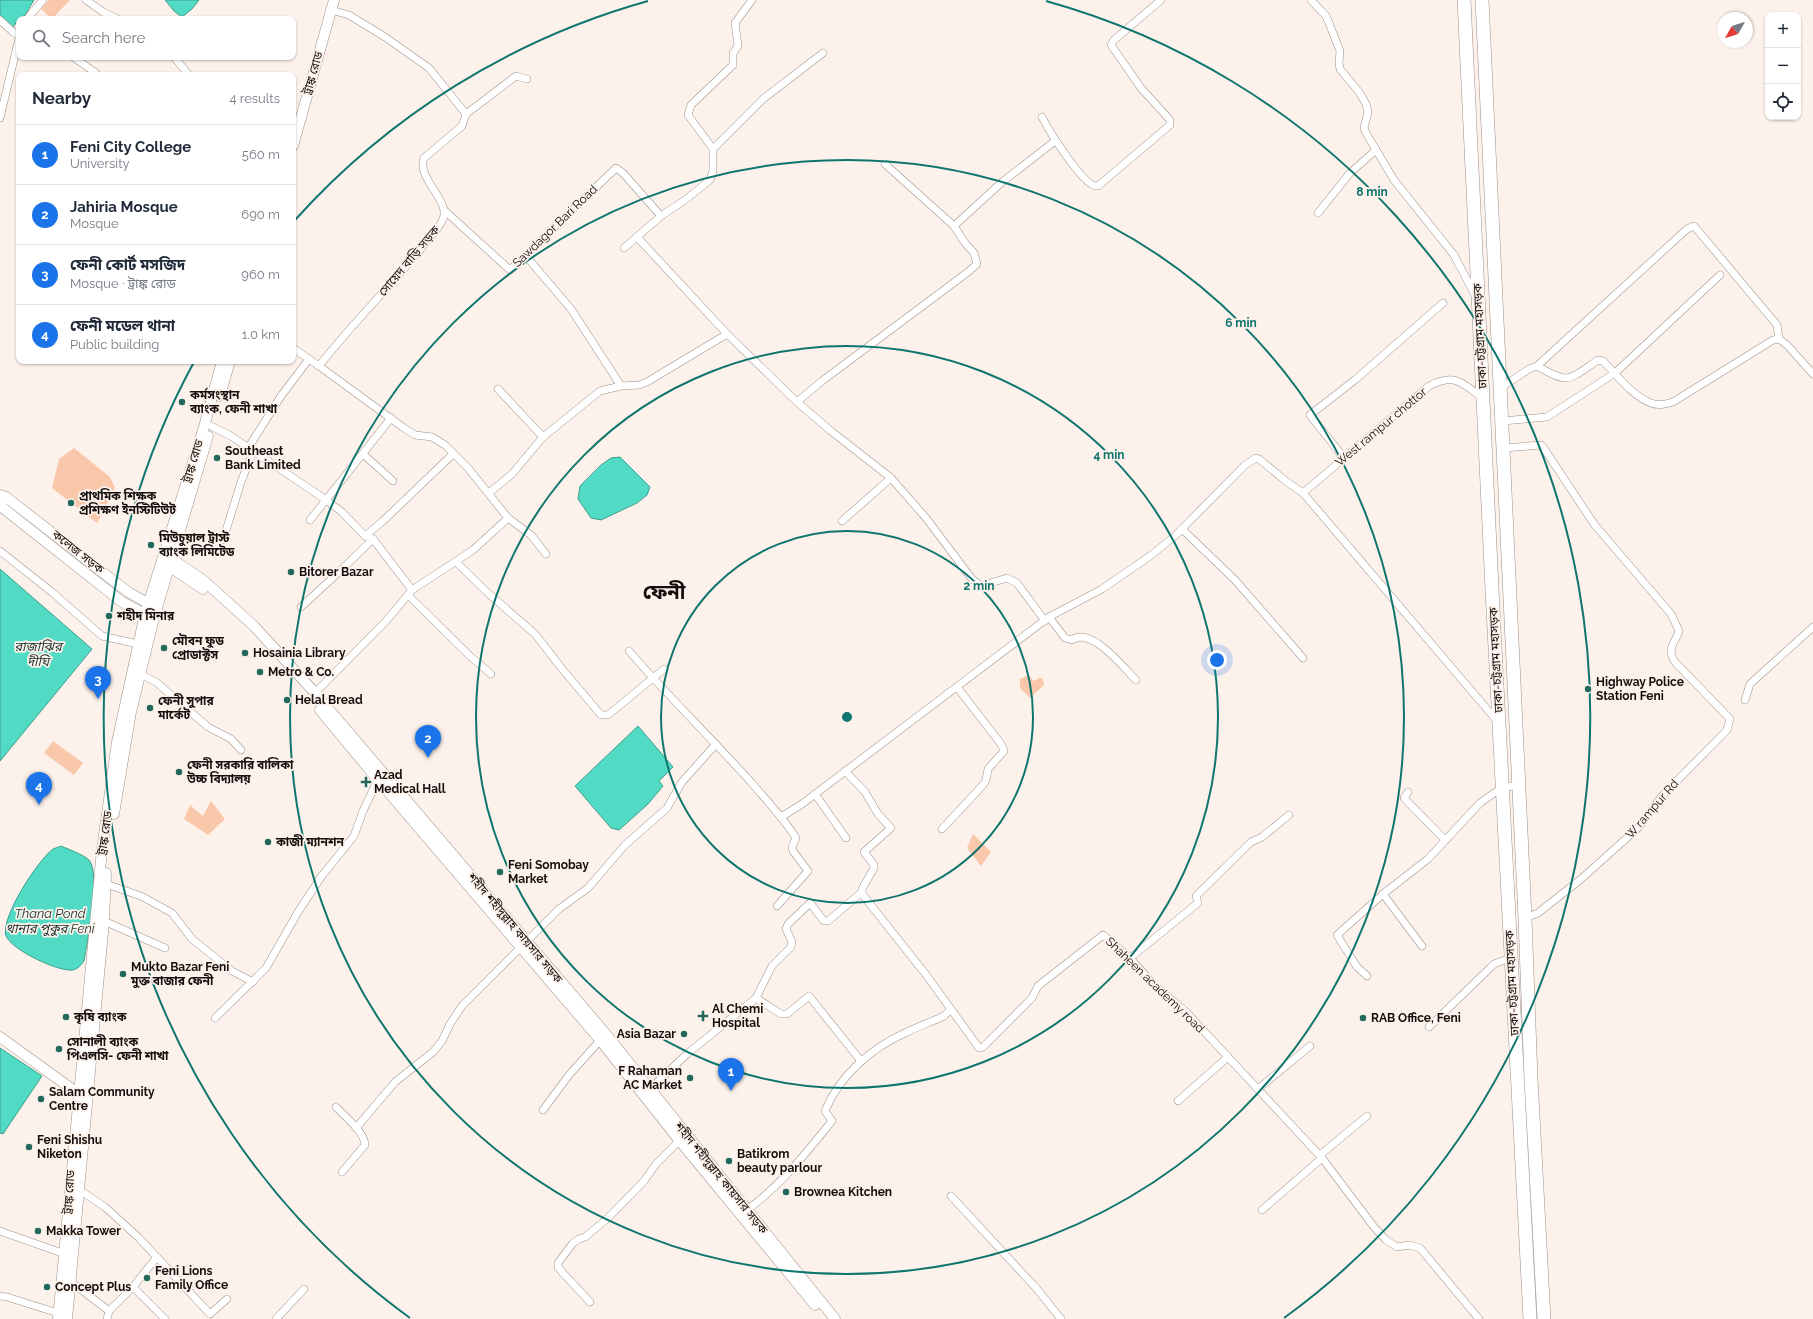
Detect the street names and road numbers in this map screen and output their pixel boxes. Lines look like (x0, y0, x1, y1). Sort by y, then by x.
street label: ট্রাঙ্ক রোড (299, 49, 326, 97)
street label: Sawdagor Bari Road (510, 182, 600, 270)
street label: সোয়েদ বাড়ি সড়ক (375, 222, 443, 299)
street label: ঢাকা-চট্টগ্রাম মহাসড়ক (1469, 283, 1490, 390)
street label: West rampur chottor (1333, 384, 1430, 469)
street label: ট্রাঙ্ক রোড (179, 437, 206, 485)
street label: কলেজ সড়ক (49, 527, 107, 577)
street label: ঢাকা-চট্টগ্রাম মহাসড়ক (1485, 607, 1506, 714)
street label: W rampur Rd (1623, 777, 1681, 841)
street label: ট্রাঙ্ক রোড (94, 809, 115, 857)
street label: শহীদ শহীদুল্লাহ কায়সার সড়ক (464, 869, 566, 986)
street label: ঢাকা-চট্টগ্রাম মহাসড়ক (1501, 930, 1522, 1037)
street label: Shaheen academy road (1103, 934, 1207, 1036)
street label: শহীদ শহীদুল্লাহ কায়সার সড়ক (671, 1118, 771, 1237)
street label: ট্রাঙ্ক রোড (59, 1169, 78, 1216)

